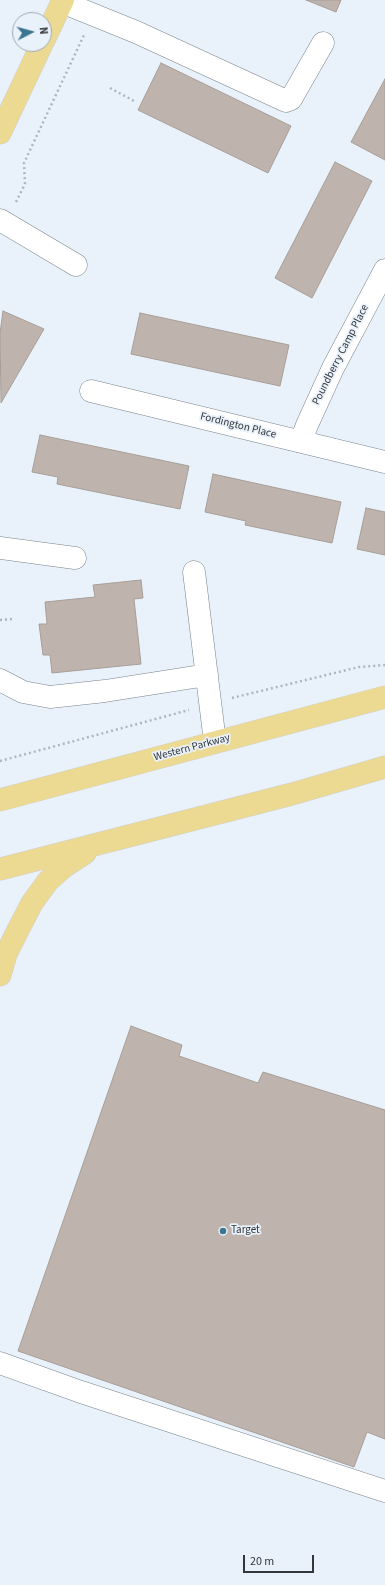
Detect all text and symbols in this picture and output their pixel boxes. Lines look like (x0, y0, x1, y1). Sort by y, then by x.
north arrow (12, 12, 52, 52)
text: N (36, 26, 51, 35)
street label: Poundberry Camp Place (310, 303, 372, 407)
street label: Fordington Place (199, 410, 277, 442)
street label: Western Parkway (152, 731, 232, 765)
place label: Target (231, 1224, 260, 1238)
marker: Target (218, 1226, 228, 1236)
scale bar (245, 1547, 316, 1573)
text: 20 m (250, 1553, 274, 1570)

